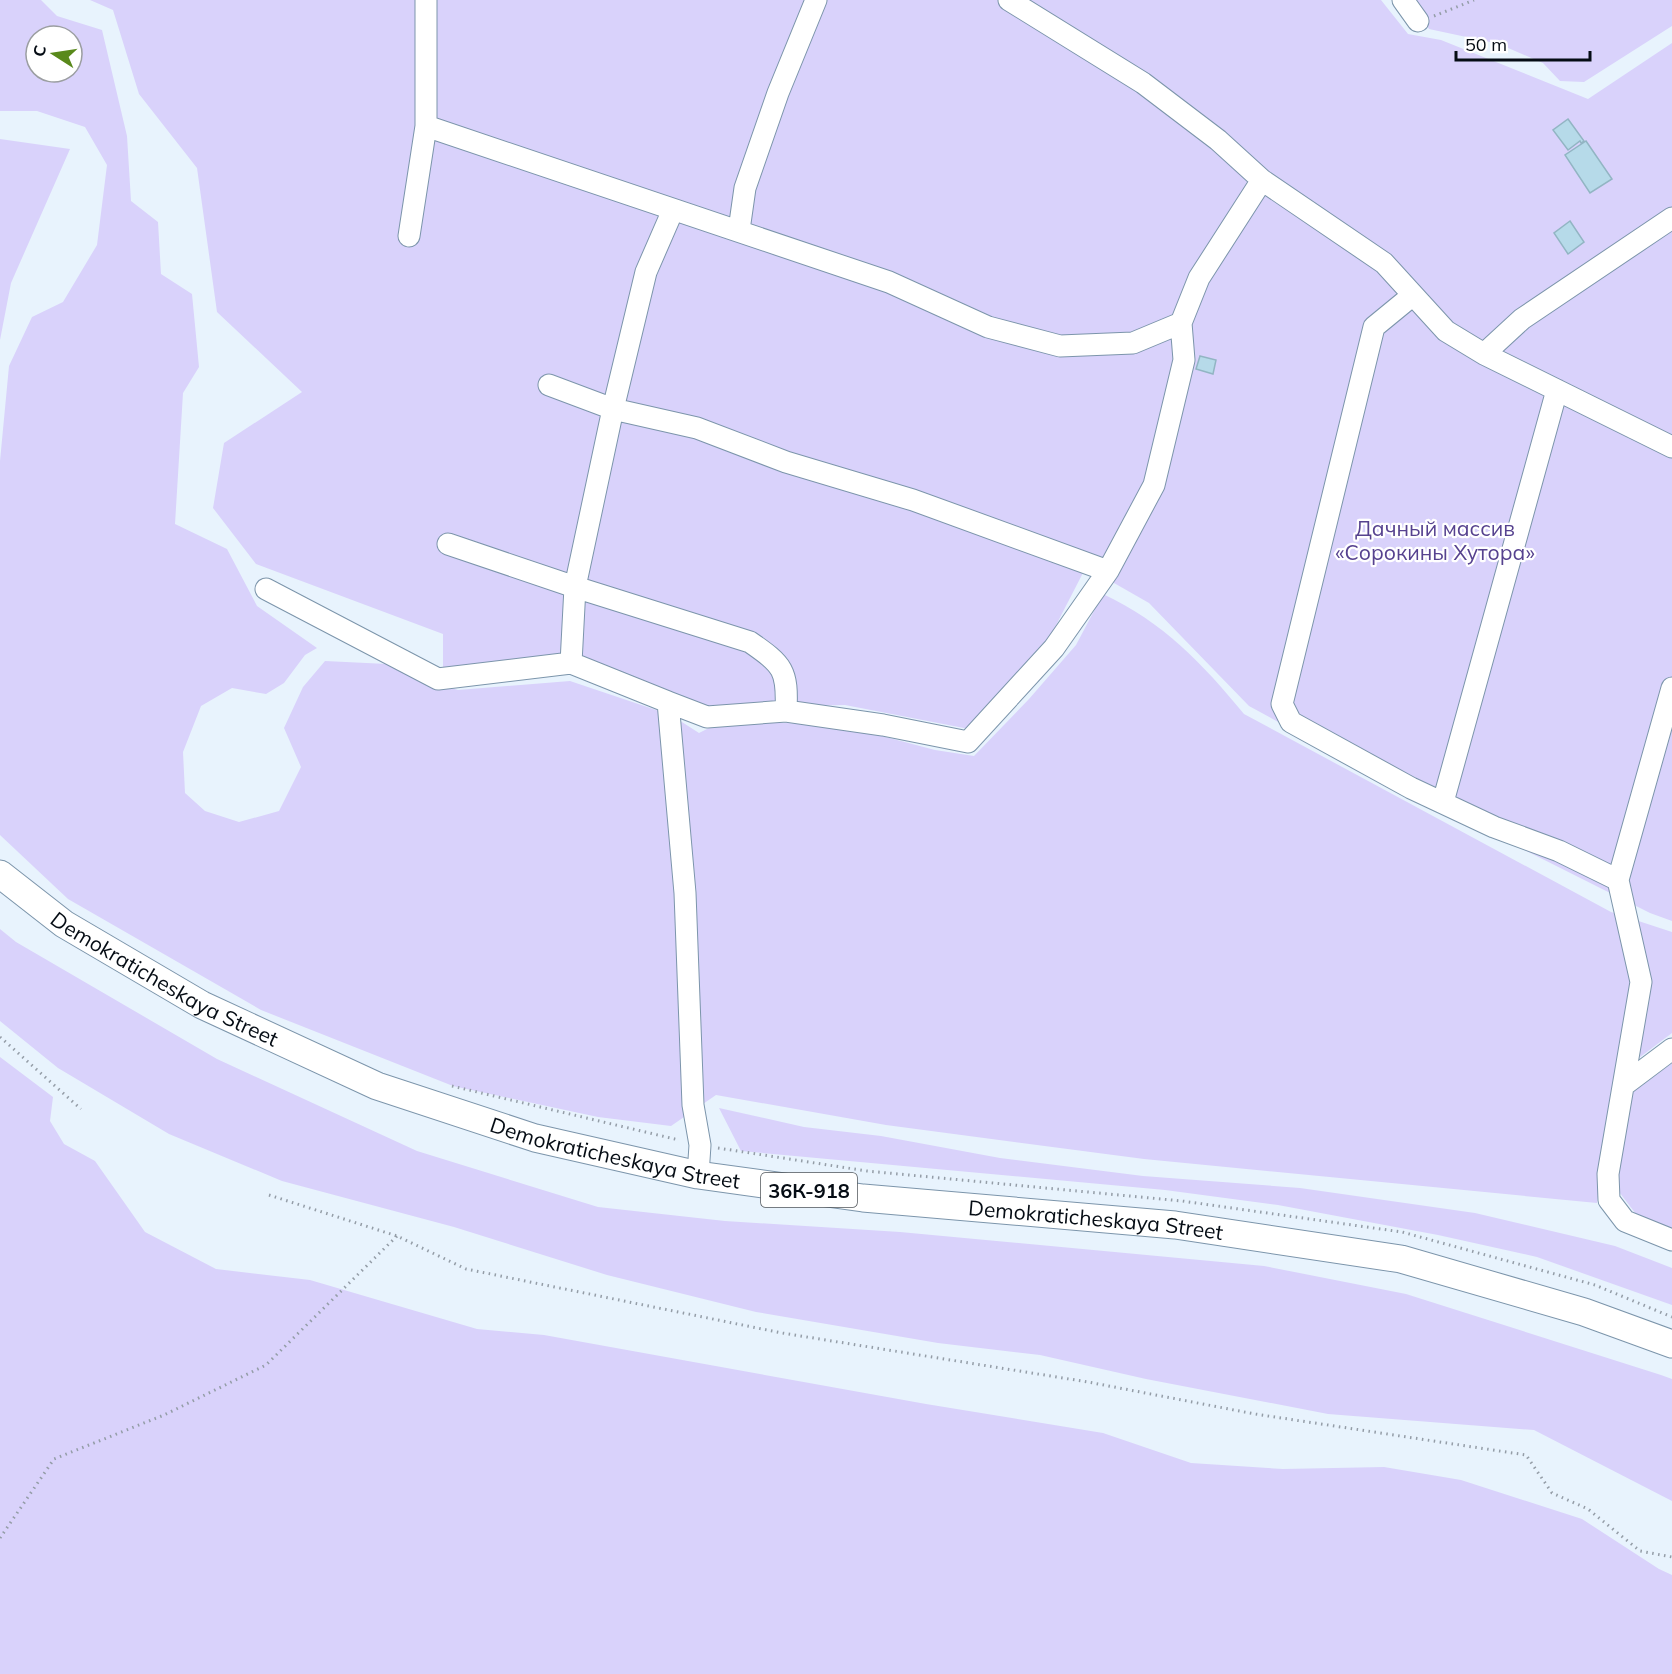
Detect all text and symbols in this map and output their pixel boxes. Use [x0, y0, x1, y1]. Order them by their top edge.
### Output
north arrow [24, 24, 84, 84]
scale bar [1456, 24, 1590, 62]
text: 50 m [1465, 33, 1507, 56]
text: С [28, 43, 50, 58]
park label: Дачный массив «Сорокины Хутора» [1335, 515, 1535, 565]
street label: Demokraticheskaya Street [46, 906, 283, 1052]
street label: Demokraticheskaya Street [487, 1111, 742, 1194]
road number: 36К-918 [761, 1173, 857, 1207]
street label: Demokraticheskaya Street [967, 1194, 1225, 1245]

